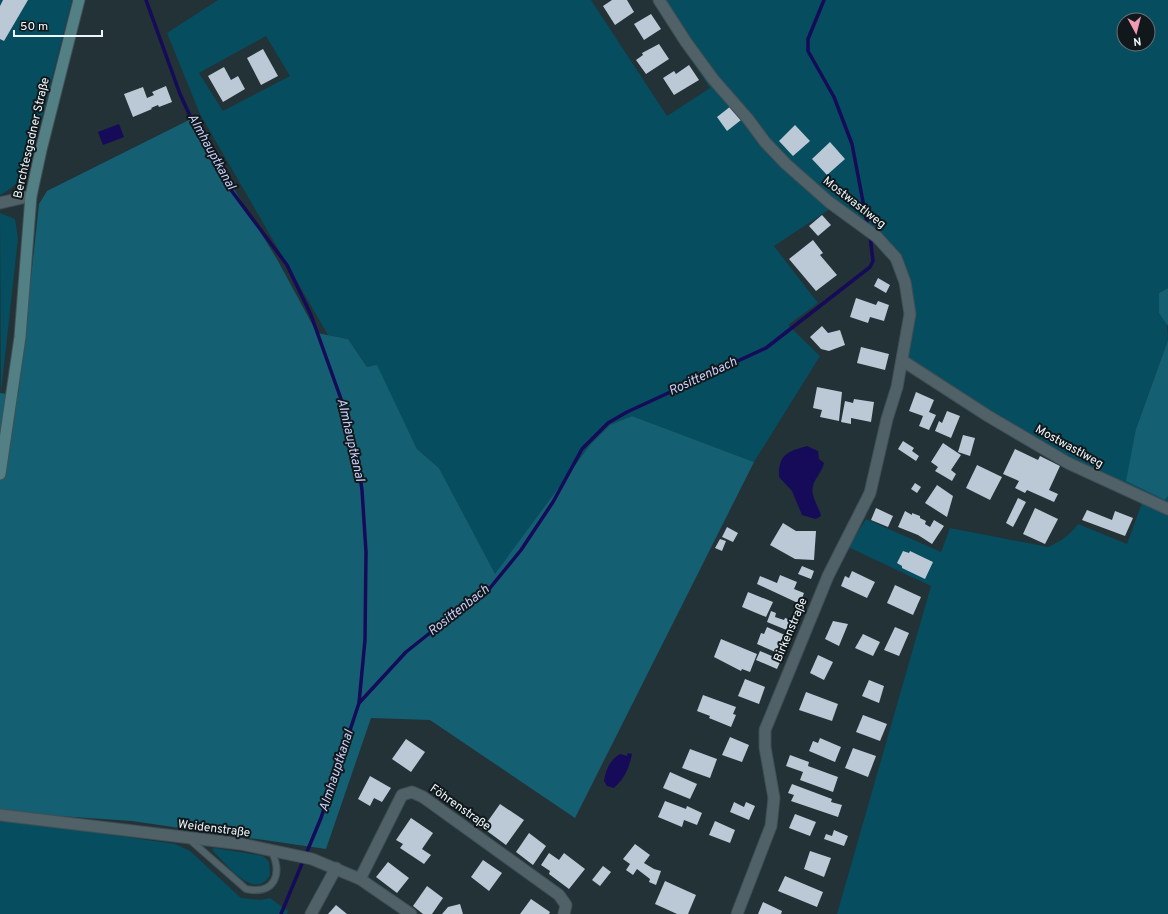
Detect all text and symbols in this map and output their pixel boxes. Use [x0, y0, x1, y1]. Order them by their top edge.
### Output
scale bar [14, 12, 102, 38]
north arrow [1116, 12, 1156, 52]
text: 50 m [20, 19, 48, 35]
text: N [1132, 34, 1142, 48]
street label: Berchtesgadner Straße [10, 76, 54, 200]
water label: Almhauptkanal [183, 111, 239, 193]
street label: Mostwastlweg [819, 173, 889, 233]
water label: Rosittenbach [666, 354, 740, 400]
water label: Almhauptkanal [333, 397, 367, 484]
street label: Mostwastlweg [1032, 422, 1106, 472]
water label: Rosittenbach [425, 582, 493, 640]
street label: Birkenstraße [770, 595, 812, 665]
water label: Almhauptkanal [316, 728, 358, 814]
street label: Föhrenstraße [426, 781, 494, 835]
street label: Weidenstraße [177, 817, 251, 841]

